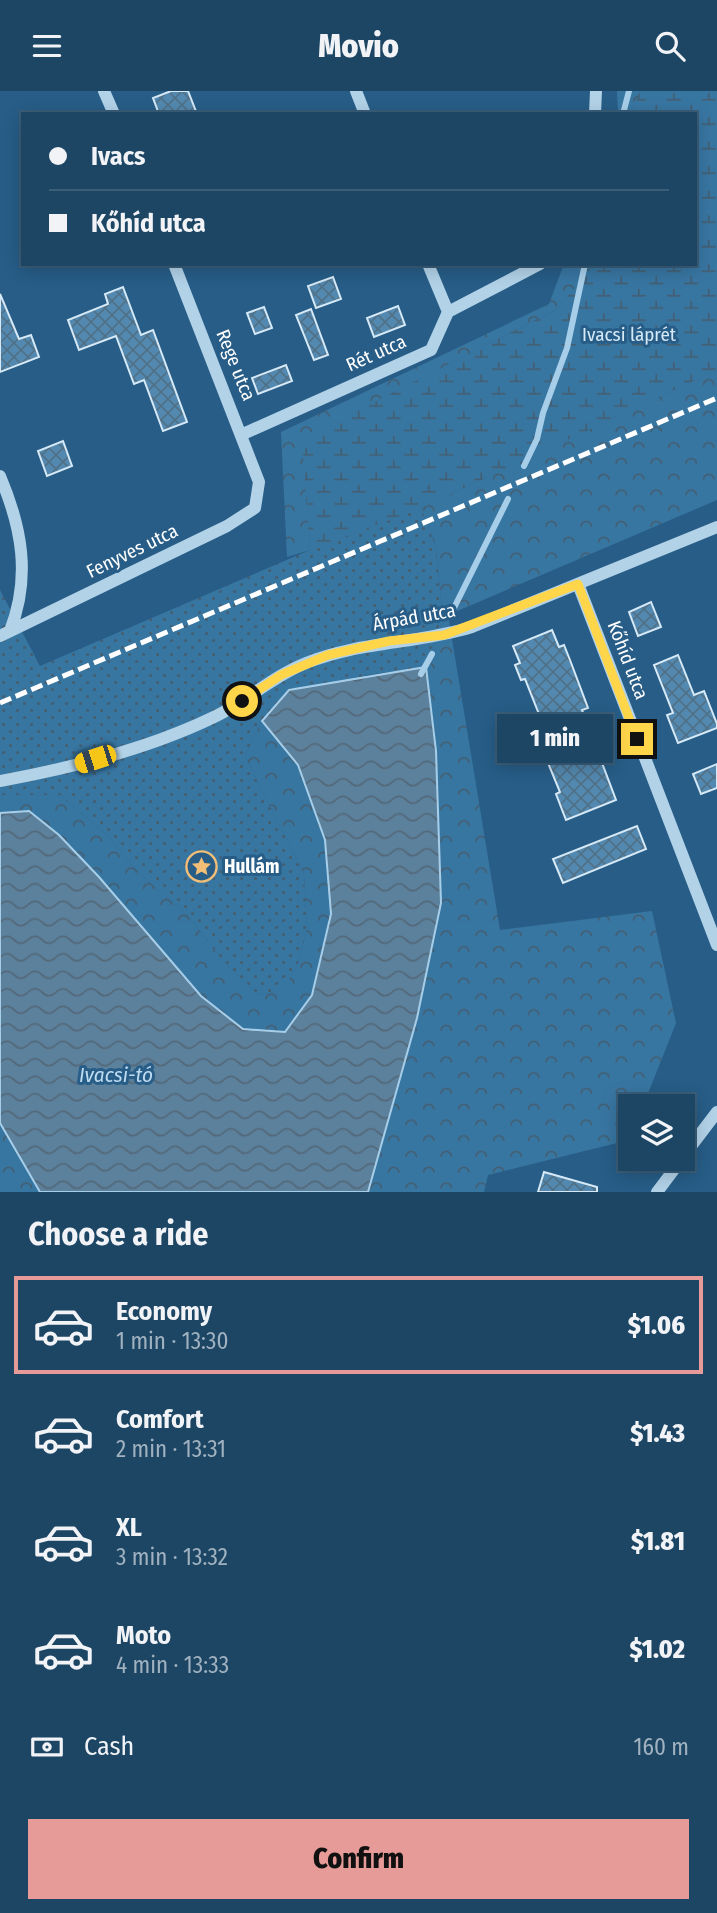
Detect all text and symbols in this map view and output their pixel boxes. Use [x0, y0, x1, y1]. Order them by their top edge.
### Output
icon: menu [28, 27, 66, 65]
text: Movio [318, 27, 399, 65]
icon: search [651, 27, 689, 65]
text: Ivacs [91, 141, 145, 172]
text: Kőhíd utca [91, 208, 206, 239]
park label: Ivacsi láprét [582, 323, 677, 346]
street label: Rege utca [211, 326, 261, 404]
street label: Rét utca [342, 330, 410, 376]
street label: Fenyves utca [83, 519, 181, 583]
street label: Árpád utca [371, 598, 457, 636]
street label: Kőhíd utca [603, 617, 653, 703]
route start [226, 685, 258, 717]
callout: 1 min [497, 715, 612, 763]
route end [621, 723, 653, 755]
text: 1 min [530, 724, 580, 752]
car [72, 743, 119, 775]
place icon: Hullám [184, 849, 218, 883]
place label: Hullám [224, 855, 280, 878]
water label: Ivacsi-tó [79, 1062, 153, 1088]
map controls [618, 1094, 695, 1171]
button: layers [618, 1094, 695, 1171]
text: Choose a ride [28, 1215, 209, 1253]
icon: car [32, 1294, 95, 1357]
text: Economy [116, 1296, 212, 1327]
text: $1.06 [628, 1310, 685, 1341]
text: 1 min · 13:30 [116, 1327, 228, 1355]
icon: car [32, 1402, 95, 1465]
text: Comfort [116, 1404, 204, 1435]
text: $1.43 [630, 1418, 685, 1449]
text: 2 min · 13:31 [116, 1435, 226, 1463]
icon: car [32, 1510, 95, 1573]
text: XL [116, 1512, 142, 1543]
text: $1.81 [631, 1526, 685, 1557]
text: 3 min · 13:32 [116, 1543, 228, 1571]
icon: car [32, 1618, 95, 1681]
text: Moto [116, 1620, 171, 1651]
text: $1.02 [630, 1634, 685, 1665]
text: 4 min · 13:33 [116, 1651, 229, 1679]
icon: cash [28, 1728, 66, 1766]
text: Cash [84, 1731, 134, 1762]
text: 160 m [634, 1733, 689, 1761]
button: Confirm [28, 1819, 689, 1899]

